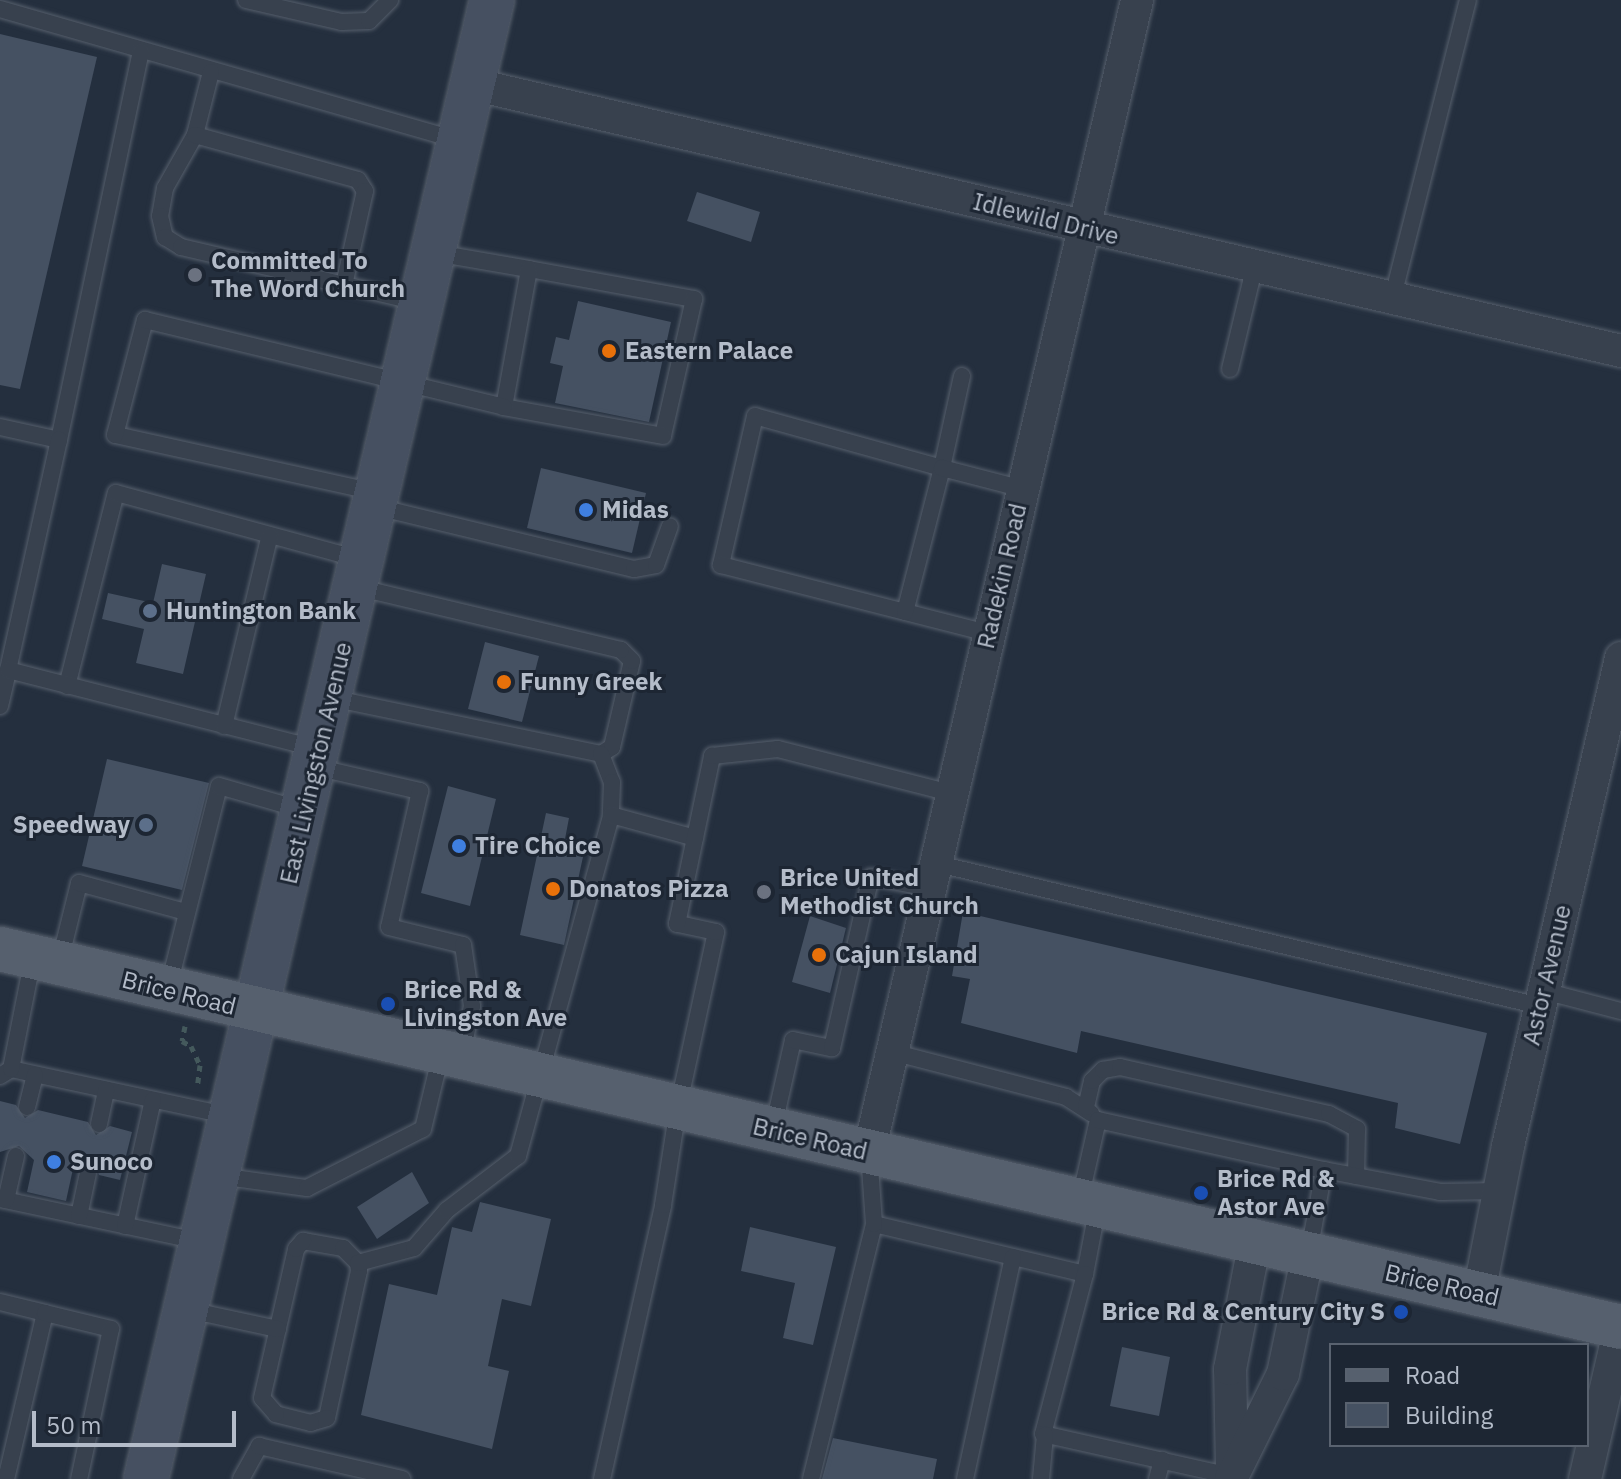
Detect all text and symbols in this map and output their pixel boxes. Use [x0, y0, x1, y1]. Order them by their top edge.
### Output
street label: Idlewild Drive [970, 187, 1122, 251]
place label: Committed To The Word Church [211, 247, 405, 303]
marker: Committed To The Word Church [186, 266, 204, 284]
place label: Eastern Palace [625, 337, 793, 365]
marker: Eastern Palace [600, 342, 618, 360]
place label: Midas [602, 496, 669, 524]
marker: Midas [577, 501, 595, 519]
street label: Radekin Road [971, 501, 1033, 651]
place label: Huntington Bank [166, 597, 356, 625]
marker: Huntington Bank [141, 602, 159, 620]
street label: East Livingston Avenue [274, 639, 358, 887]
place label: Funny Greek [520, 668, 662, 696]
marker: Funny Greek [495, 673, 513, 691]
place label: Speedway [13, 811, 130, 839]
marker: Speedway [137, 816, 155, 834]
place label: Tire Choice [475, 832, 601, 860]
marker: Tire Choice [450, 837, 468, 855]
place label: Brice United Methodist Church [780, 864, 979, 920]
place label: Donatos Pizza [569, 875, 729, 903]
marker: Donatos Pizza [544, 880, 562, 898]
marker: Brice United Methodist Church [755, 883, 773, 901]
street label: Astor Avenue [1517, 902, 1577, 1048]
place label: Cajun Island [835, 941, 978, 969]
marker: Cajun Island [810, 946, 828, 964]
street label: Brice Road [119, 965, 239, 1021]
place label: Brice Rd & Livingston Ave [404, 976, 567, 1032]
marker: Brice Rd & Livingston Ave [379, 995, 397, 1013]
street label: Brice Road [750, 1112, 870, 1166]
place label: Sunoco [70, 1148, 153, 1176]
marker: Sunoco [45, 1153, 63, 1171]
place label: Brice Rd & Astor Ave [1217, 1165, 1334, 1221]
marker: Brice Rd & Astor Ave [1192, 1184, 1210, 1202]
street label: Brice Road [1382, 1258, 1502, 1312]
place label: Brice Rd & Century City S [1102, 1298, 1385, 1326]
marker: Brice Rd & Century City S [1392, 1303, 1410, 1321]
legend [1329, 1343, 1589, 1447]
text: Road [1405, 1359, 1460, 1391]
scale bar [36, 1395, 240, 1445]
text: Building [1405, 1399, 1493, 1431]
text: 50 m [46, 1409, 101, 1441]

